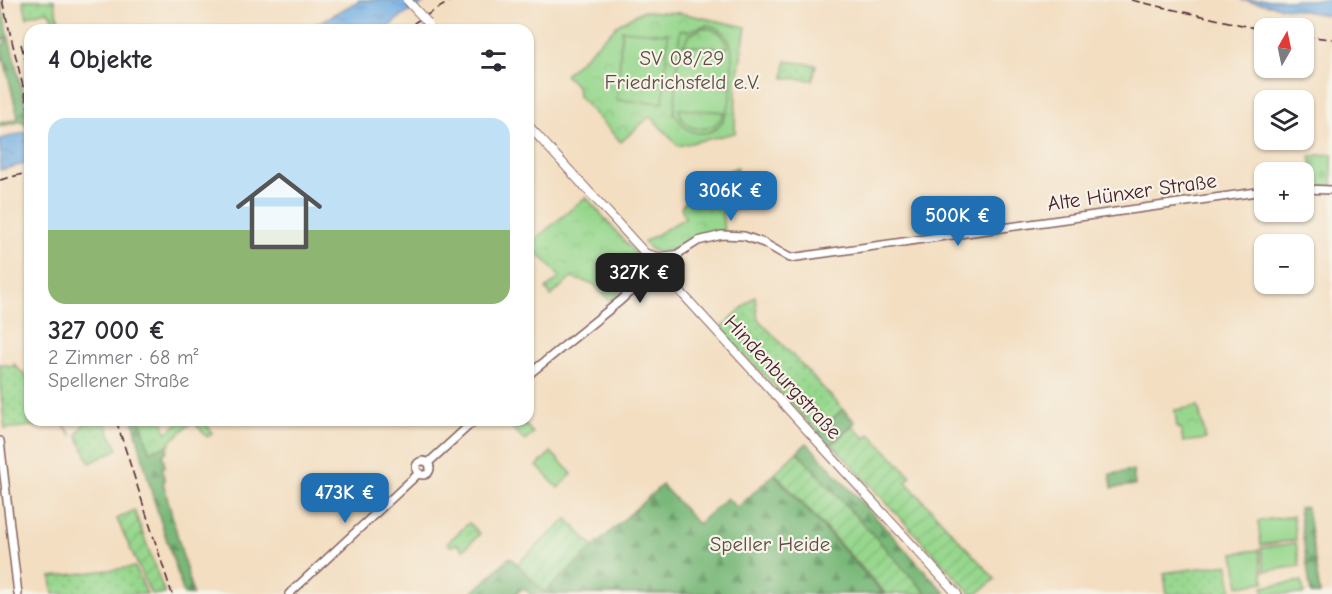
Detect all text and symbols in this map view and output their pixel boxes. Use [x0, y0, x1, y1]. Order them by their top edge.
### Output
north arrow [1254, 18, 1314, 78]
map controls [1254, 18, 1314, 294]
icon: filters [477, 44, 510, 77]
text: 4 Objekte [48, 45, 153, 75]
park label: SV 08/29 Friedrichsfeld e.V. [604, 46, 760, 94]
button: layers [1254, 90, 1314, 150]
icon: home [225, 157, 333, 265]
button: + [1254, 162, 1314, 222]
street label: Alte Hünxer Straße [1046, 168, 1218, 216]
pin: 306K € [682, 171, 780, 222]
text: 306K € [699, 179, 763, 202]
pin: 500K € [909, 196, 1007, 247]
text: 500K € [925, 204, 991, 227]
button: − [1254, 234, 1314, 294]
pin: 327K € [591, 253, 689, 304]
text: 327K € [610, 261, 670, 284]
street label: Hindenburgstraße [719, 310, 847, 444]
text: 327 000 € [48, 316, 166, 346]
text: 2 Zimmer · 68 m² [48, 346, 199, 369]
text: Spellener Straße [48, 369, 189, 392]
pin: 473K € [296, 473, 394, 524]
text: 473K € [315, 481, 375, 504]
park label: Speller Heide [710, 532, 830, 556]

